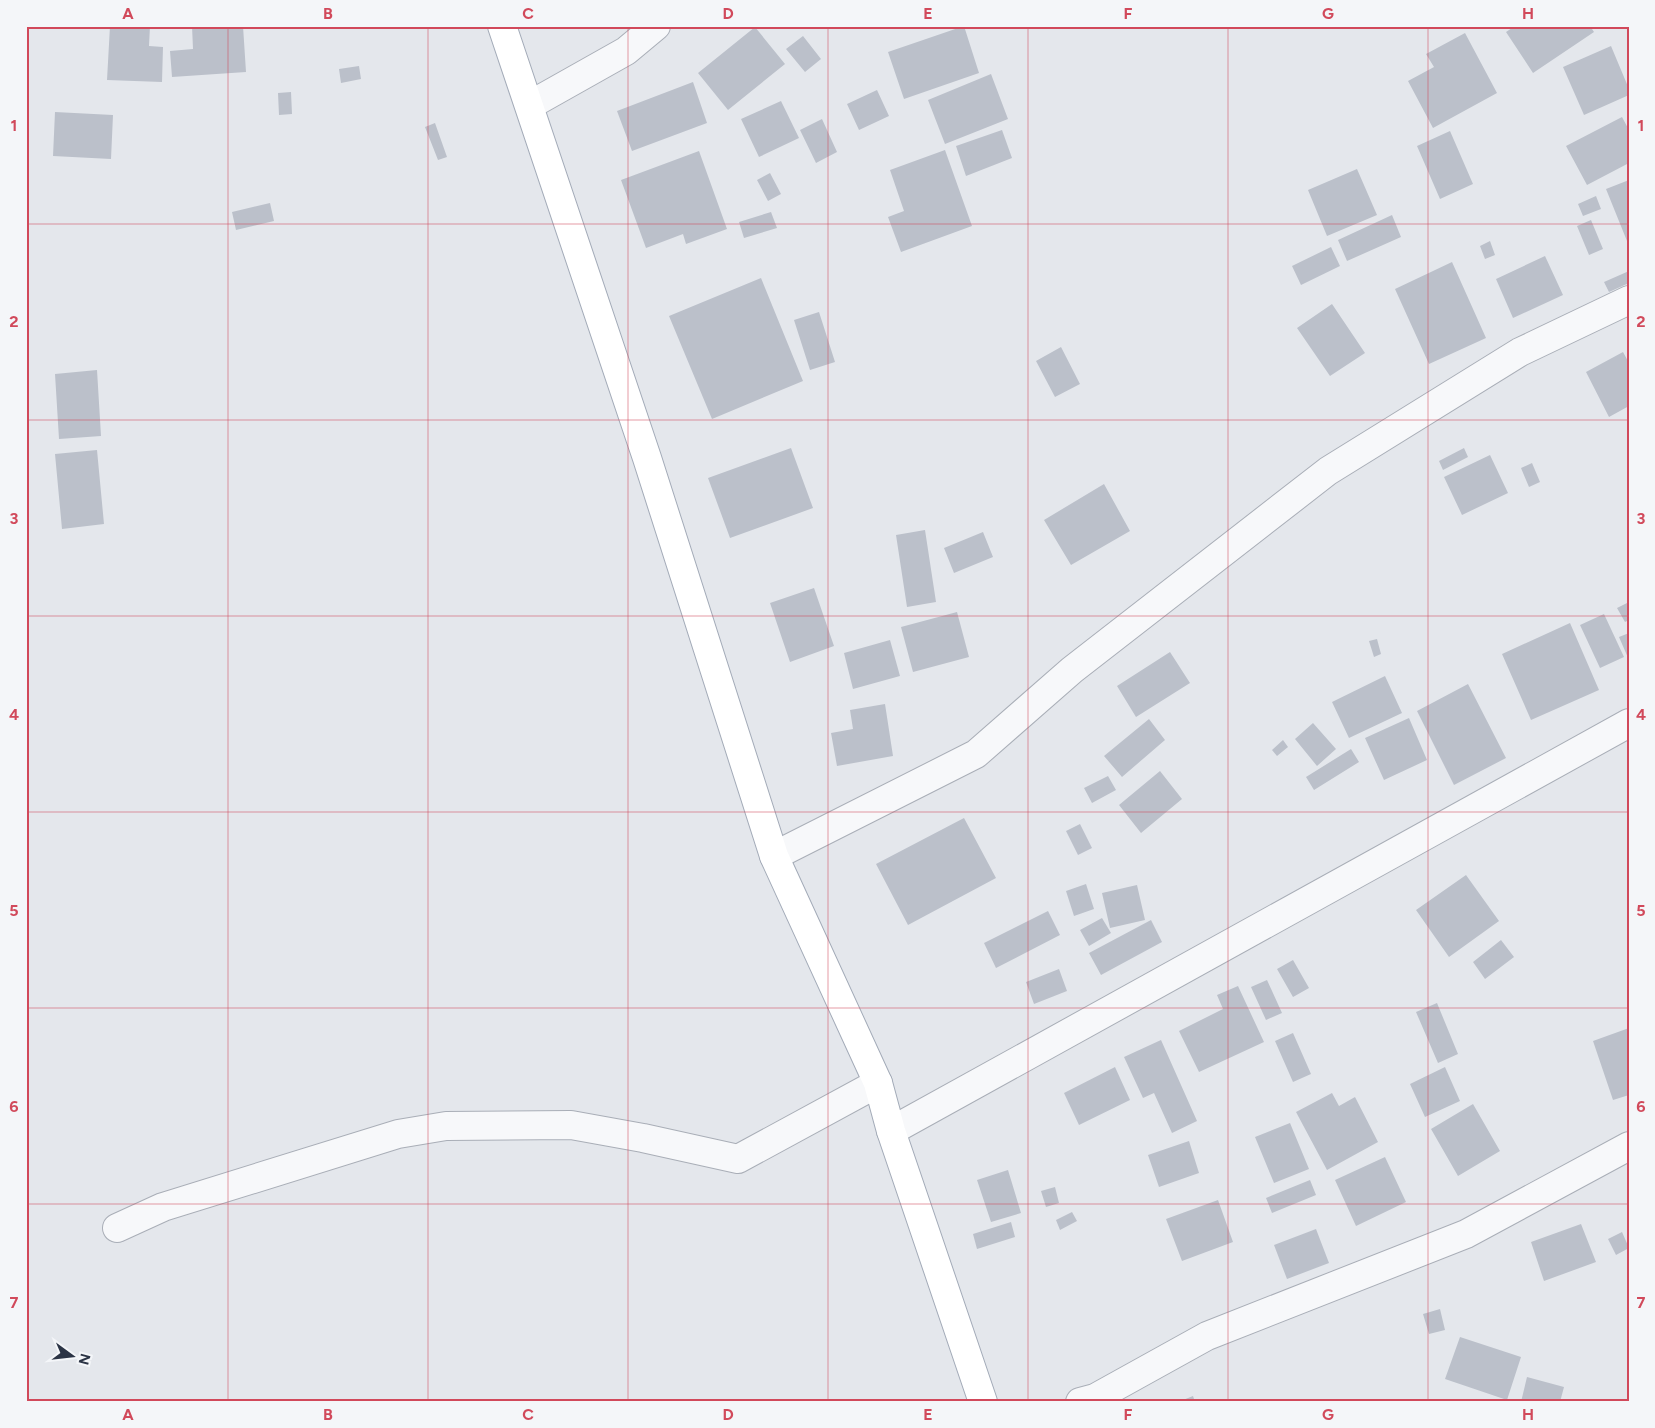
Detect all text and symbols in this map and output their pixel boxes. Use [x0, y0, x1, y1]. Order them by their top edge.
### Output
text: A [122, 4, 134, 23]
text: B [323, 4, 333, 23]
text: C [522, 4, 534, 23]
text: D [722, 4, 734, 23]
text: E [923, 4, 933, 23]
text: F [1124, 4, 1133, 23]
text: G [1322, 4, 1334, 23]
text: H [1522, 4, 1534, 23]
text: 1 [11, 116, 17, 135]
text: 1 [1638, 116, 1644, 135]
text: 2 [9, 312, 19, 331]
text: 2 [1636, 312, 1646, 331]
text: 3 [10, 509, 19, 528]
text: 3 [1637, 509, 1646, 528]
text: 4 [9, 705, 19, 724]
text: 4 [1636, 705, 1646, 724]
text: 5 [9, 901, 19, 920]
text: 5 [1636, 901, 1646, 920]
text: 6 [9, 1097, 19, 1116]
text: 6 [1636, 1097, 1646, 1116]
text: 7 [10, 1293, 19, 1312]
text: 7 [1637, 1293, 1646, 1312]
north arrow [48, 1330, 98, 1380]
text: N [74, 1352, 94, 1367]
text: A [122, 1405, 134, 1424]
text: B [323, 1405, 333, 1424]
text: C [522, 1405, 534, 1424]
text: D [722, 1405, 734, 1424]
text: E [923, 1405, 933, 1424]
text: F [1124, 1405, 1133, 1424]
text: G [1322, 1405, 1334, 1424]
text: H [1522, 1405, 1534, 1424]

